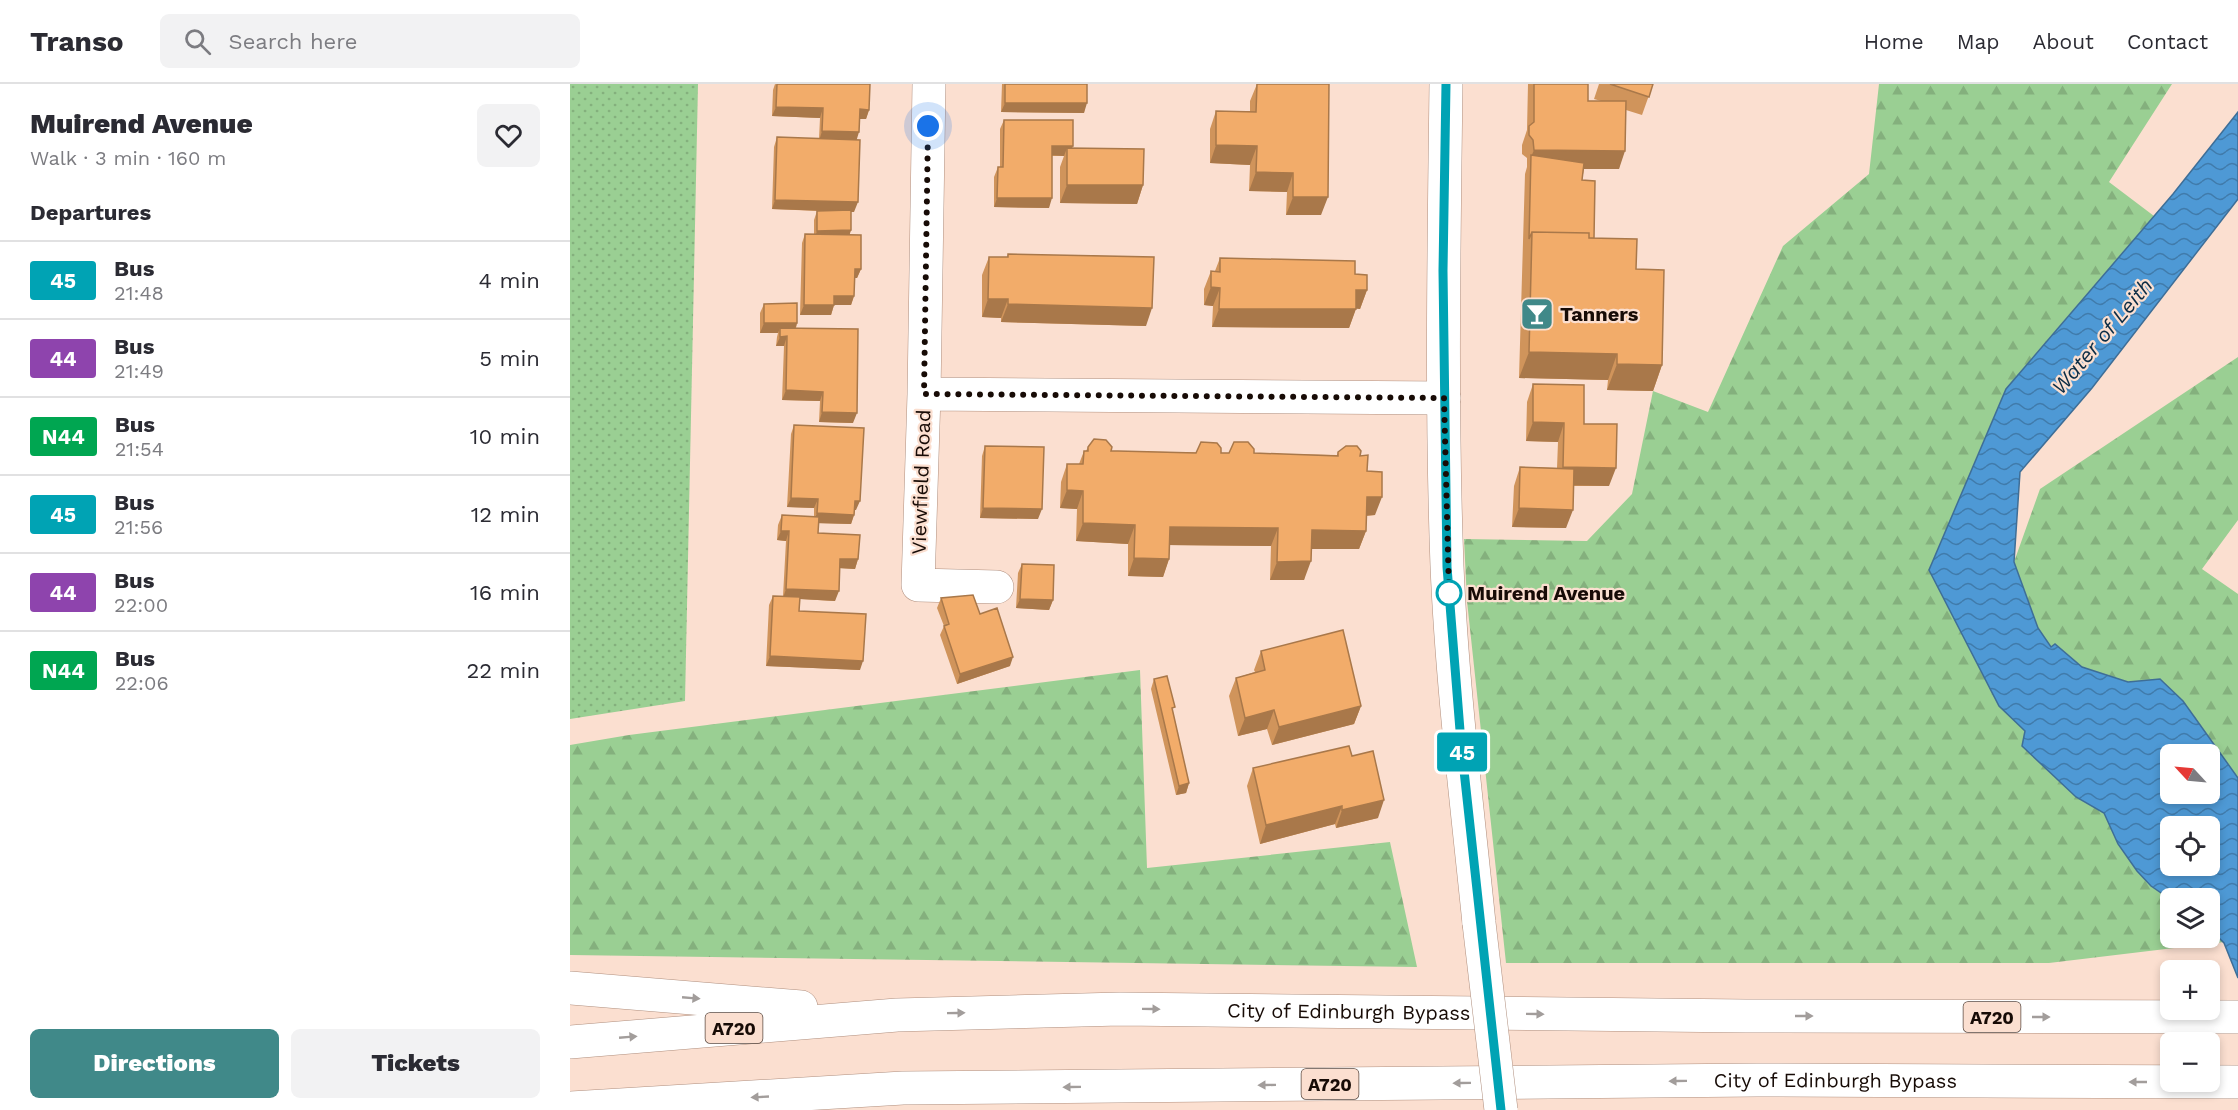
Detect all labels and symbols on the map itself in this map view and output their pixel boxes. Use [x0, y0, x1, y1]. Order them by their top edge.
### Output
your location [913, 111, 943, 141]
water label: Water of Leith [2046, 273, 2158, 399]
bar icon: Tanners [1519, 296, 1555, 332]
place label: Tanners [1560, 302, 1639, 326]
street label: Viewfield Road [906, 409, 936, 555]
marker: Muirend Avenue [1436, 580, 1462, 606]
place label: Muirend Avenue [1467, 581, 1625, 605]
line badge: 45 [1435, 732, 1489, 772]
north arrow [2160, 744, 2220, 804]
one-way arrow [682, 993, 701, 1003]
street label: City of Edinburgh Bypass [1227, 998, 1471, 1025]
road number: A720 [1964, 1002, 2020, 1032]
one-way arrow [1141, 1004, 1160, 1014]
one-way arrow [946, 1008, 965, 1018]
one-way arrow [1525, 1009, 1544, 1019]
one-way arrow [1795, 1011, 1814, 1021]
one-way arrow [2032, 1012, 2051, 1022]
road number: A720 [706, 1013, 762, 1043]
one-way arrow [619, 1032, 638, 1042]
street label: City of Edinburgh Bypass [1714, 1068, 1957, 1093]
road number: A720 [1302, 1069, 1359, 1099]
one-way arrow [1668, 1076, 1687, 1086]
one-way arrow [2128, 1077, 2147, 1087]
one-way arrow [1452, 1078, 1471, 1088]
one-way arrow [1257, 1080, 1276, 1090]
one-way arrow [1062, 1082, 1081, 1092]
one-way arrow [751, 1092, 770, 1102]

